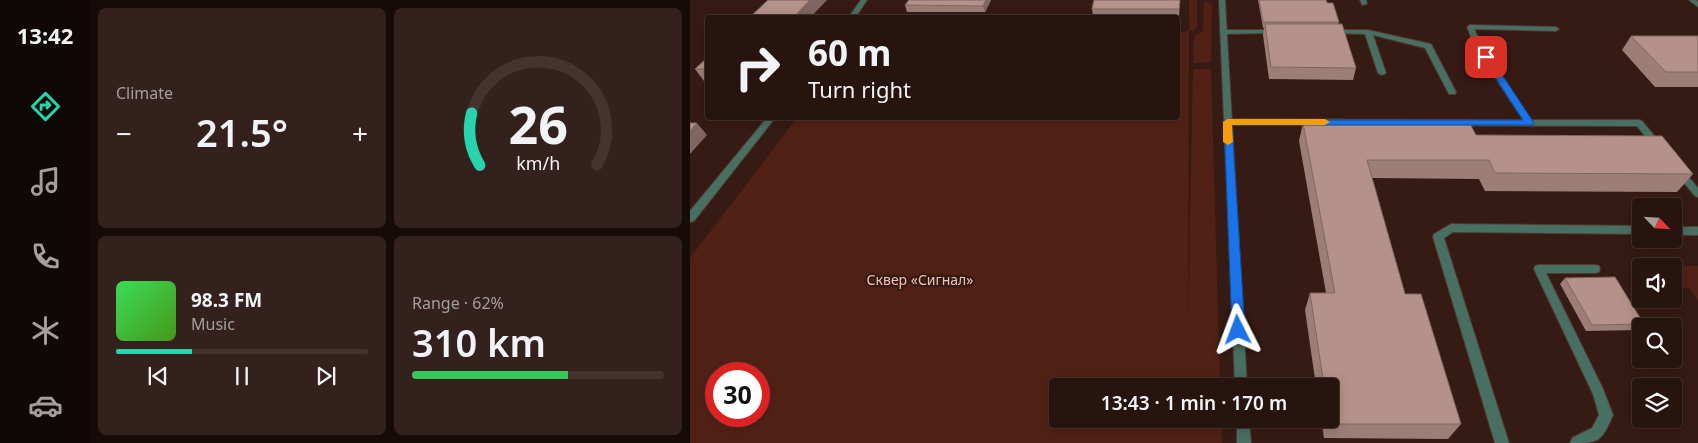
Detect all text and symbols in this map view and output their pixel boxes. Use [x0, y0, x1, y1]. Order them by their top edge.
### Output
text: 13:42 [17, 20, 73, 50]
text: 60 m [808, 29, 891, 76]
icon: right [725, 35, 790, 100]
pin [1465, 36, 1507, 78]
icon: arrive [1472, 43, 1500, 71]
text: Turn right [808, 74, 911, 104]
text: Climate [116, 82, 173, 104]
text: 26 [508, 88, 568, 159]
icon: directions [28, 89, 63, 124]
text: 21.5° [196, 106, 288, 158]
text: − [116, 114, 132, 152]
text: + [352, 114, 368, 152]
text: km/h [516, 151, 560, 175]
icon: music [28, 164, 63, 199]
north arrow [1632, 198, 1682, 248]
map controls [1632, 198, 1682, 428]
icon: phone [28, 239, 63, 274]
button: sound [1632, 258, 1682, 308]
park label: Сквер «Сигнал» [867, 270, 973, 289]
text: 98.3 FM [191, 287, 262, 313]
text: Range · 62% [412, 292, 504, 314]
position arrow [1211, 303, 1263, 355]
icon: climate [28, 313, 63, 348]
text: Music [191, 313, 235, 335]
text: 310 km [412, 316, 546, 368]
button: search [1632, 318, 1682, 368]
icon: previous [144, 362, 172, 390]
icon: pause [228, 362, 256, 390]
icon: next [312, 362, 340, 390]
speed limit sign: 30 [705, 362, 770, 427]
button: layers [1632, 378, 1682, 428]
icon: car [28, 388, 63, 423]
text: 13:43 · 1 min · 170 m [1101, 390, 1287, 416]

